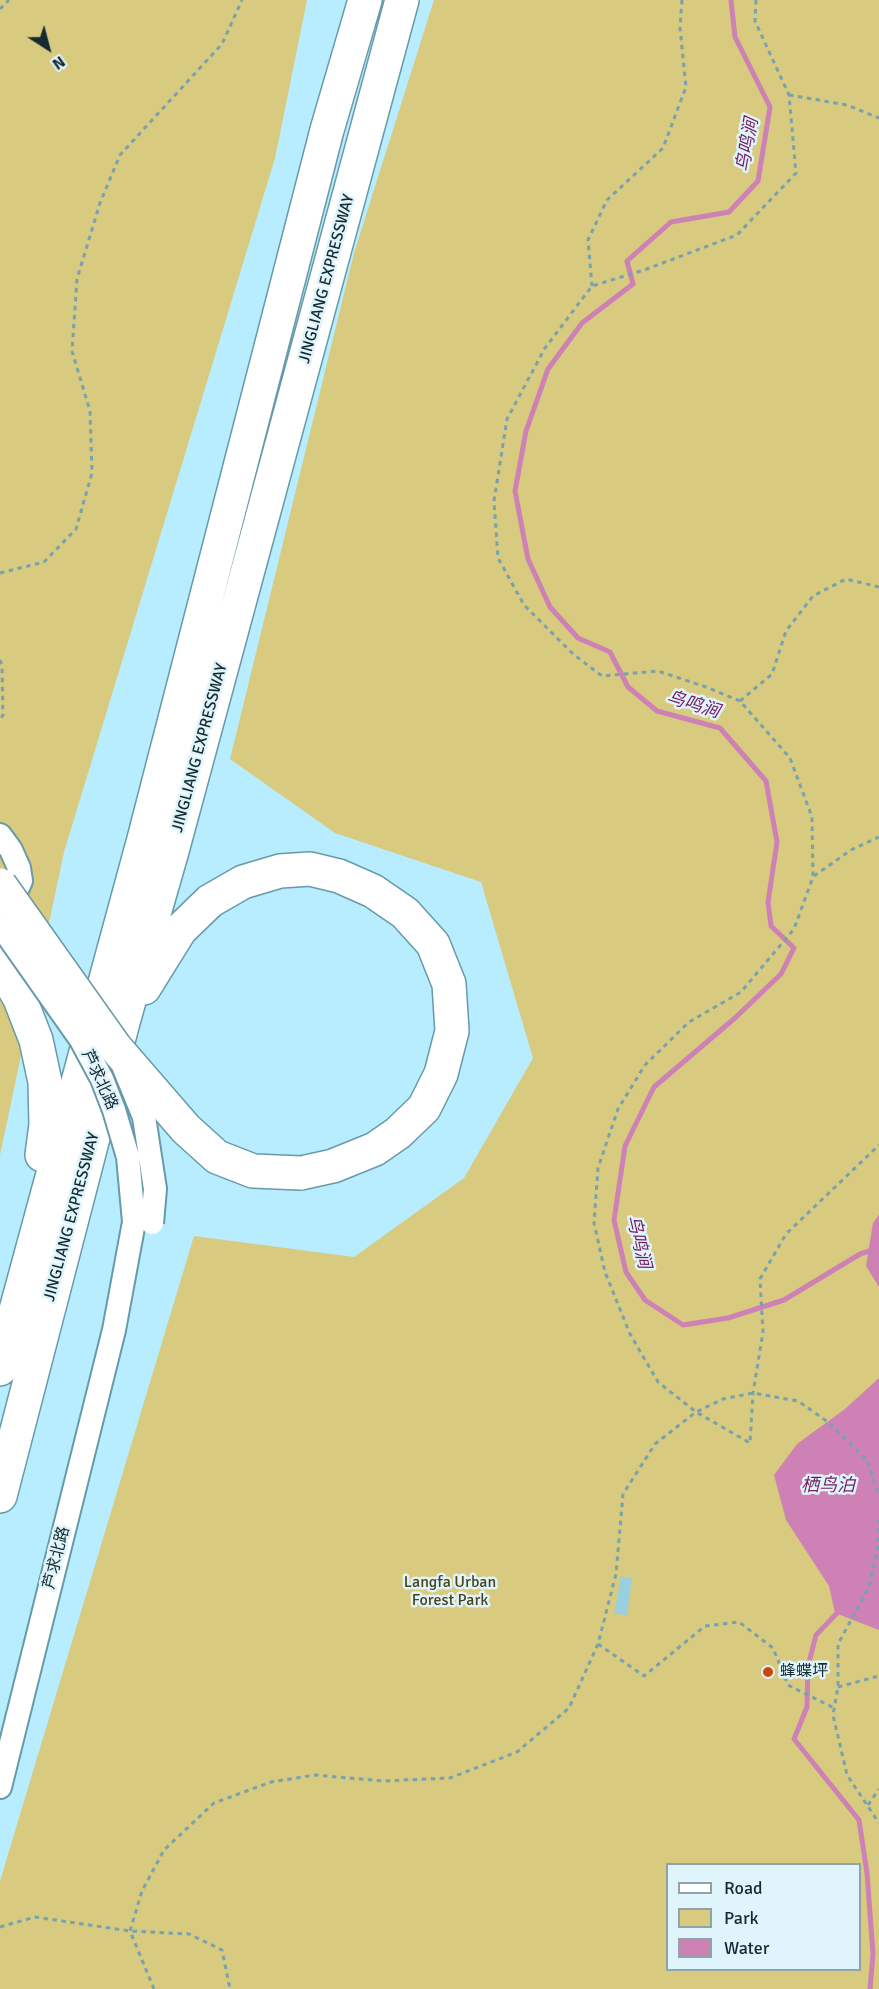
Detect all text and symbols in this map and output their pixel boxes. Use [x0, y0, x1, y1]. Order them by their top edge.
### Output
north arrow [18, 18, 78, 78]
text: N [48, 51, 69, 74]
water label: 鸟鸣涧 [733, 117, 763, 173]
street label: JINGLIANG EXPRESSWAY [295, 192, 359, 366]
street label: JINGLIANG EXPRESSWAY [168, 661, 232, 835]
water label: 鸟鸣涧 [664, 687, 722, 723]
street label: 芦求北路 [77, 1047, 121, 1113]
street label: JINGLIANG EXPRESSWAY [40, 1130, 104, 1304]
water label: 鸟鸣涧 [621, 1213, 655, 1271]
water label: 栖鸟泊 [801, 1475, 855, 1497]
street label: 芦求北路 [40, 1525, 74, 1591]
park label: Langfa Urban Forest Park [404, 1573, 496, 1611]
place label: 蜂蝶坪 [780, 1662, 828, 1682]
marker: 蜂蝶坪 [761, 1665, 775, 1679]
legend [666, 1863, 861, 1971]
text: Road [724, 1877, 763, 1899]
text: Park [724, 1907, 759, 1929]
text: Water [724, 1937, 769, 1959]

